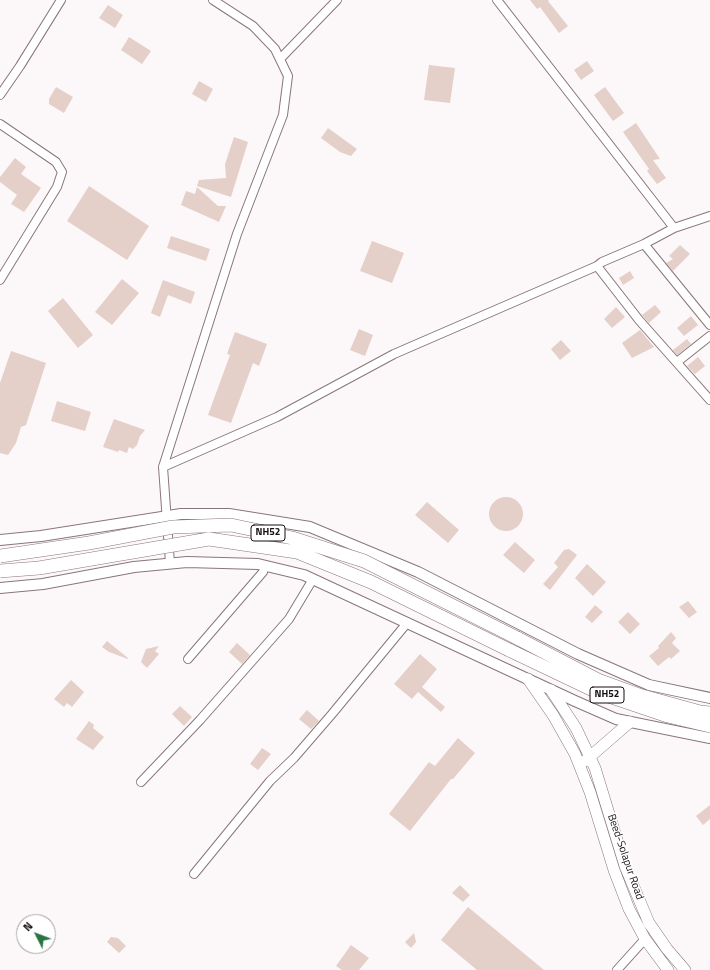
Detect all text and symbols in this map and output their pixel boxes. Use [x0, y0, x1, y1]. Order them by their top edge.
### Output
road number: NH52 [251, 525, 285, 541]
road number: NH52 [590, 687, 624, 703]
street label: Beed-Solapur Road [604, 812, 646, 902]
north arrow [16, 914, 56, 954]
text: N [19, 918, 36, 935]

